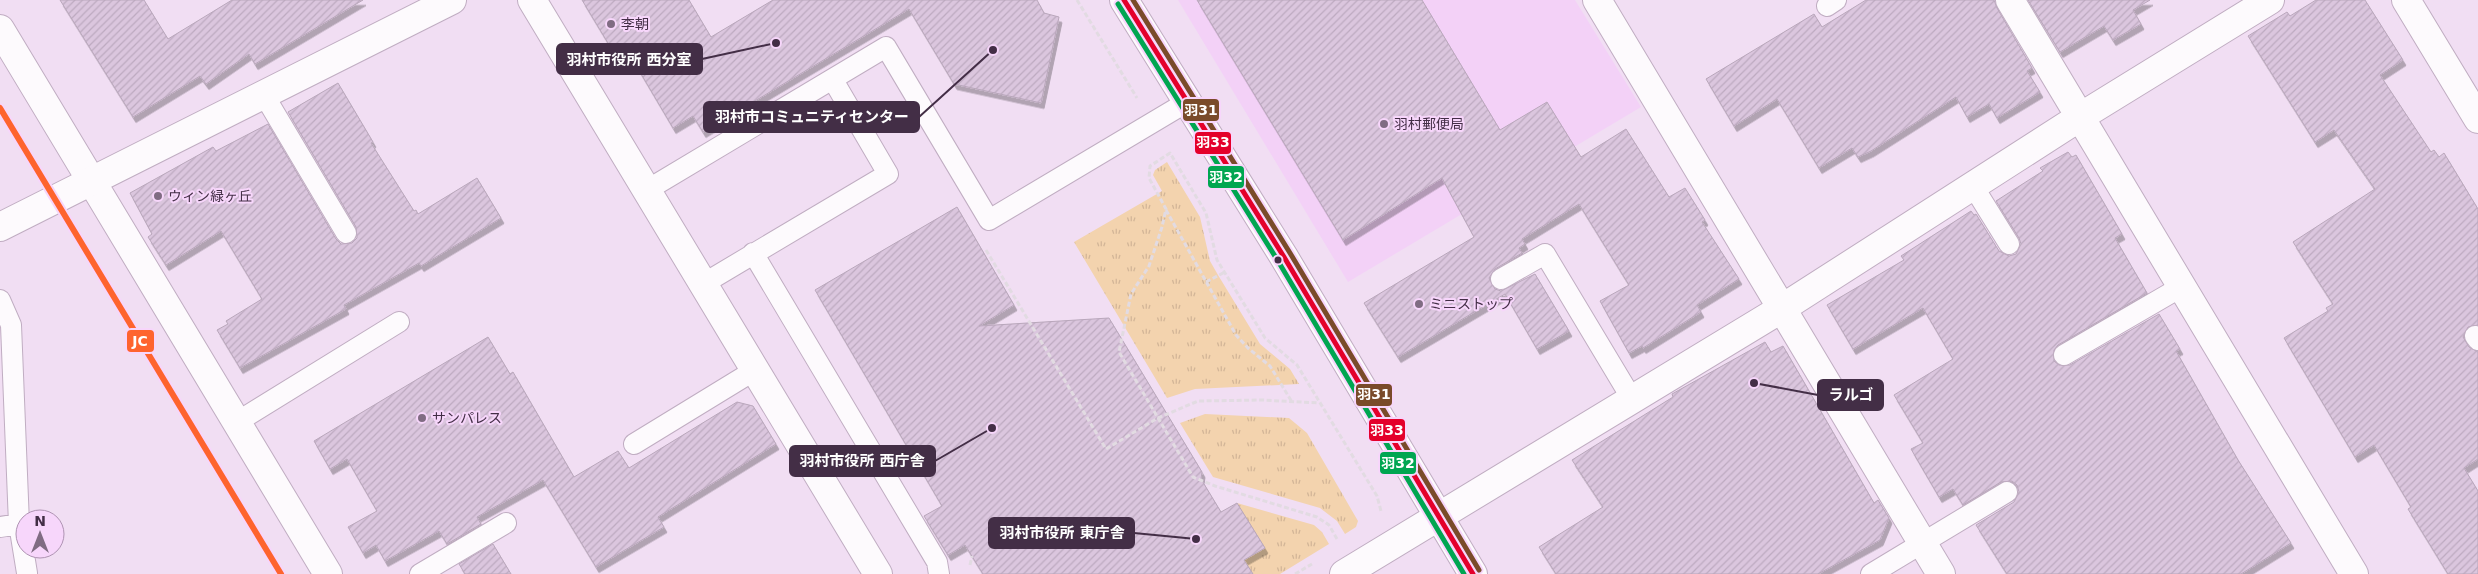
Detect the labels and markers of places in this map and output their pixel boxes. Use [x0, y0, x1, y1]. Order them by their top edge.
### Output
place label: 李朝 [621, 16, 649, 32]
marker: 李朝 [605, 18, 617, 30]
callout: 羽村市役所 西分室 [557, 44, 702, 74]
callout: 羽村市コミュニティセンター [704, 102, 919, 132]
place label: 羽村郵便局 [1394, 116, 1464, 132]
marker: 羽村郵便局 [1378, 118, 1390, 130]
place label: ウィン緑ヶ丘 [168, 188, 252, 204]
marker: ウィン緑ヶ丘 [152, 190, 164, 202]
unlabelled marker [1273, 255, 1283, 265]
place label: ミニストップ [1429, 296, 1513, 312]
marker: ミニストップ [1413, 298, 1425, 310]
callout: ラルゴ [1818, 380, 1883, 410]
place label: サンパレス [432, 410, 502, 426]
marker: サンパレス [416, 412, 428, 424]
callout: 羽村市役所 西庁舎 [790, 446, 935, 476]
callout: 羽村市役所 東庁舎 [989, 518, 1134, 548]

